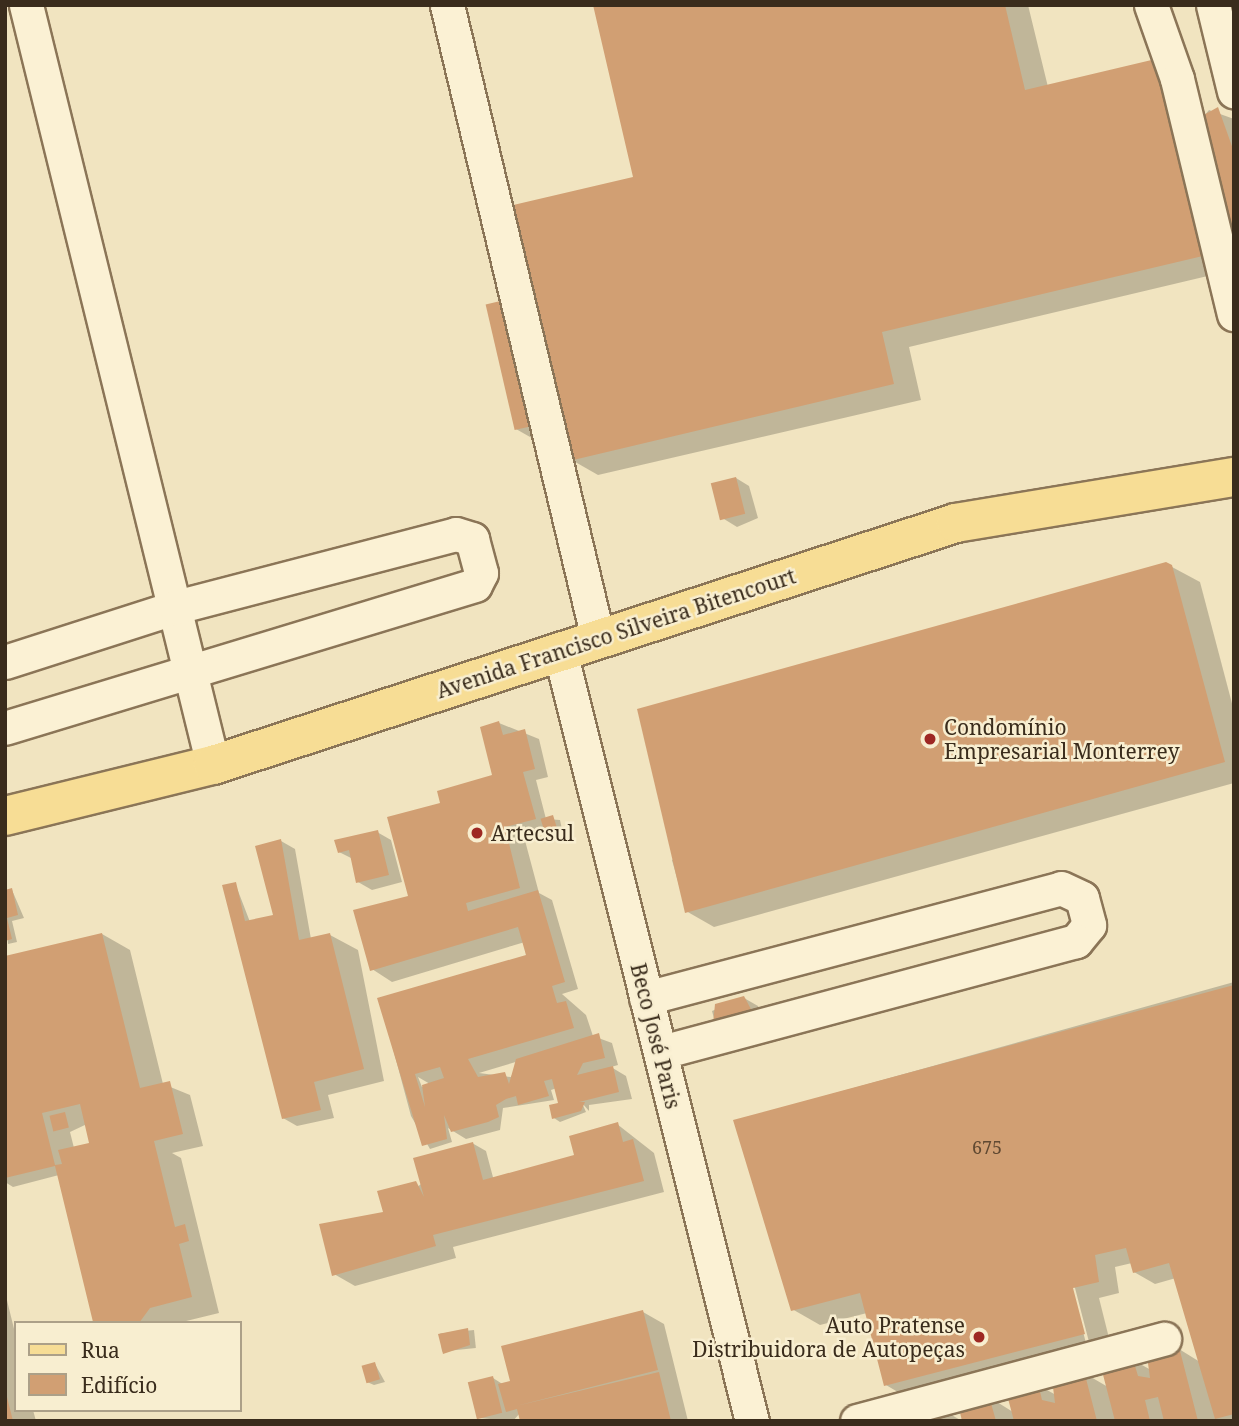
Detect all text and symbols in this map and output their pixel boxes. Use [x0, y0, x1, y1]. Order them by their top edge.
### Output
street label: Avenida Francisco Silveira Bitencourt [433, 563, 799, 703]
place label: Condomínio Empresarial Monterrey [944, 714, 1180, 764]
marker: Condomínio Empresarial Monterrey [922, 731, 938, 747]
place label: Artecsul [491, 820, 574, 846]
marker: Artecsul [469, 825, 485, 841]
street label: Beco José Paris [626, 961, 686, 1111]
house number: 675 [972, 1136, 1002, 1158]
place label: Auto Pratense Distribuidora de Autopeças [692, 1312, 965, 1362]
legend [14, 1321, 242, 1412]
marker: Auto Pratense Distribuidora de Autopeças [971, 1329, 987, 1345]
text: Rua [81, 1336, 120, 1364]
text: Edifício [81, 1371, 157, 1399]

